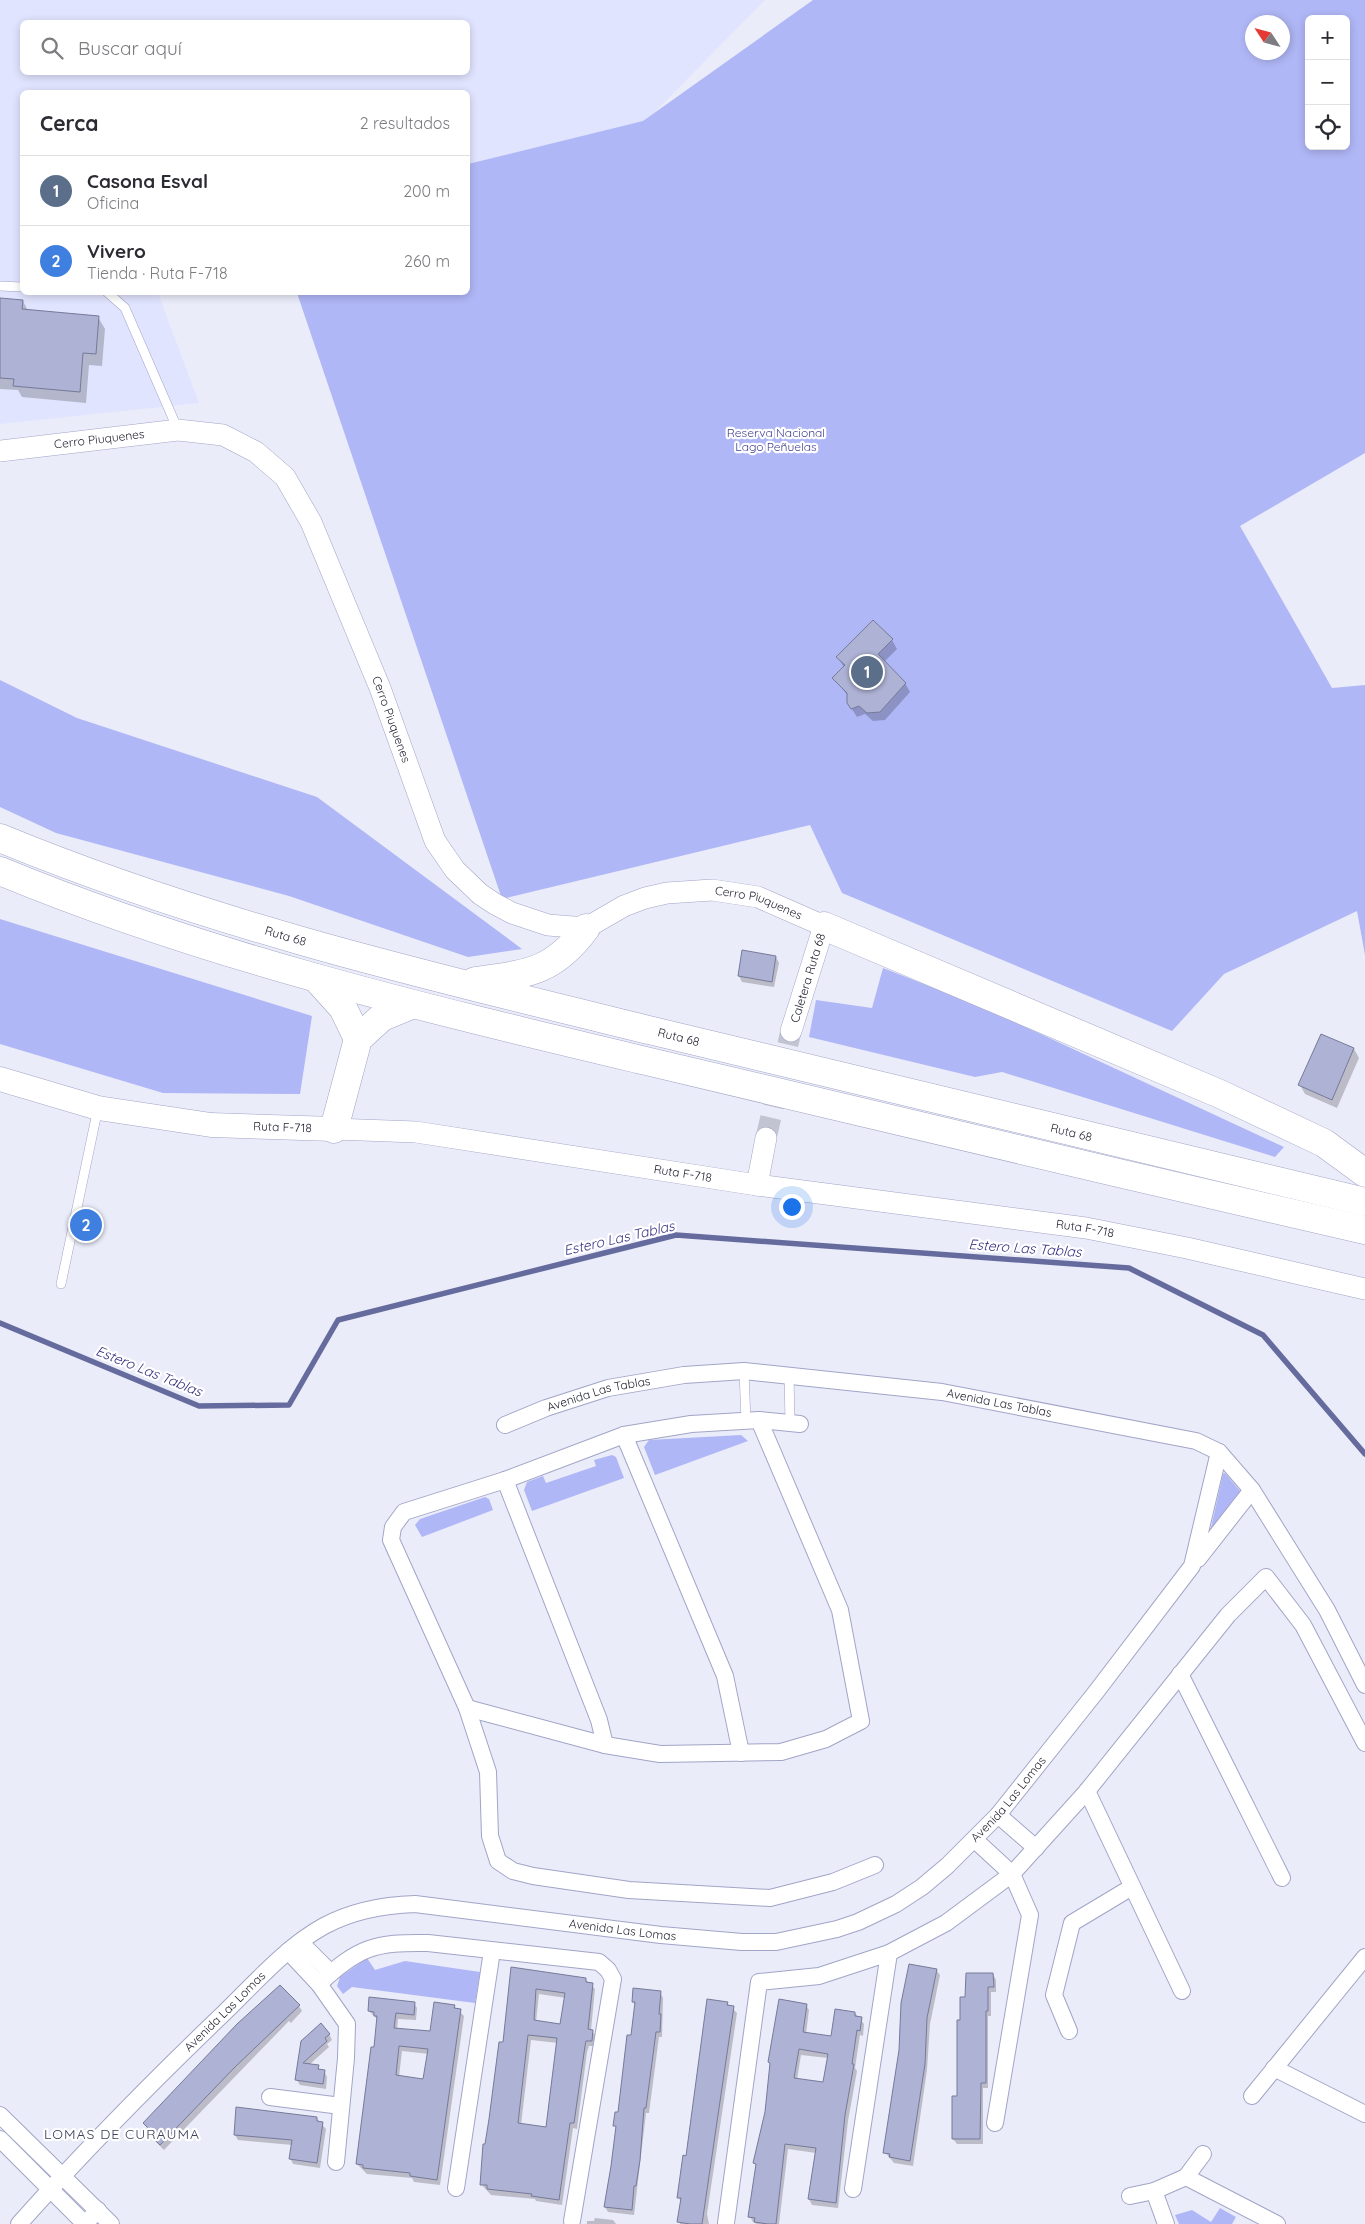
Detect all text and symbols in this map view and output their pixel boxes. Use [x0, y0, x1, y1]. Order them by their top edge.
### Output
north arrow [1245, 15, 1290, 60]
map controls [1305, 15, 1350, 150]
button: + [1305, 15, 1350, 60]
search box [20, 20, 470, 75]
icon: search [38, 34, 66, 62]
text: Buscar aquí [78, 36, 182, 60]
button: − [1305, 60, 1350, 105]
button: locate [1305, 105, 1350, 150]
text: Cerca [40, 110, 98, 136]
text: 2 resultados [360, 113, 450, 133]
text: Casona Esval [87, 169, 208, 193]
text: 1 [53, 181, 59, 201]
text: 200 m [403, 181, 450, 201]
text: Oficina [87, 193, 139, 213]
text: Vivero [87, 239, 146, 263]
text: 2 [51, 251, 61, 271]
text: 260 m [404, 251, 450, 271]
text: Tienda · Ruta F-718 [87, 263, 228, 283]
park label: Reserva Nacional Lago Peñuelas [727, 425, 825, 454]
street label: Cerro Piuquenes [53, 426, 146, 452]
pin: 1 [851, 653, 883, 691]
street label: Cerro Piuquenes [369, 674, 414, 765]
street label: Cerro Piuquenes [714, 883, 805, 923]
street label: Ruta 68 [263, 923, 308, 949]
street label: Caletera Ruta 68 [787, 931, 828, 1024]
street label: Ruta 68 [656, 1024, 701, 1049]
street label: Ruta F-718 [253, 1118, 312, 1135]
street label: Ruta 68 [1049, 1120, 1094, 1144]
street label: Ruta F-718 [653, 1161, 713, 1185]
your location [779, 1194, 805, 1220]
pin: 2 [70, 1206, 102, 1244]
water label: Estero Las Tablas [562, 1216, 678, 1259]
street label: Ruta F-718 [1055, 1216, 1115, 1240]
water label: Estero Las Tablas [968, 1235, 1083, 1261]
water label: Estero Las Tablas [93, 1341, 206, 1401]
street label: Avenida Las Tablas [545, 1373, 652, 1414]
street label: Avenida Las Tablas [945, 1385, 1053, 1420]
street label: Avenida Las Lomas [967, 1753, 1049, 1845]
street label: Avenida Las Lomas [568, 1915, 677, 1943]
street label: Avenida Las Lomas [181, 1968, 269, 2054]
district label: LOMAS DE CURAUMA [44, 2125, 200, 2143]

